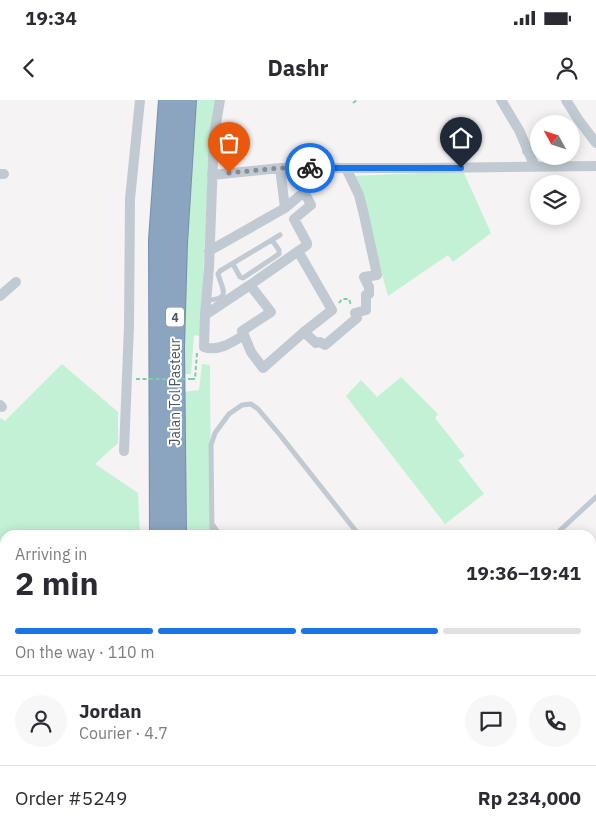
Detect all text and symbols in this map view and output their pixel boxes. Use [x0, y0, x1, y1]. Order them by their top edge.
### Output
text: 19:34 [25, 6, 77, 30]
text: Dashr [268, 53, 328, 82]
icon: back [15, 54, 43, 82]
icon: person [553, 54, 581, 82]
north arrow [530, 115, 580, 165]
map controls [530, 115, 580, 225]
pin [440, 117, 482, 168]
pin [208, 122, 250, 173]
icon: home [447, 124, 475, 152]
icon: bag [215, 129, 243, 157]
courier [285, 143, 335, 193]
icon: bike [296, 154, 324, 182]
button: layers [530, 175, 580, 225]
road number: 4 [166, 308, 184, 326]
street label: Jalan Tol Pasteur [166, 338, 184, 446]
text: Arriving in [15, 544, 87, 564]
text: 19:36–19:41 [466, 561, 581, 585]
text: 2 min [15, 562, 99, 604]
text: On the way · 110 m [15, 642, 154, 662]
button: person [15, 695, 67, 747]
button: chat [465, 695, 517, 747]
button: phone [529, 695, 581, 747]
text: Jordan [79, 699, 142, 723]
text: Courier · 4.7 [79, 723, 168, 743]
text: Order #5249 [15, 786, 127, 810]
text: Rp 234,000 [478, 786, 581, 810]

